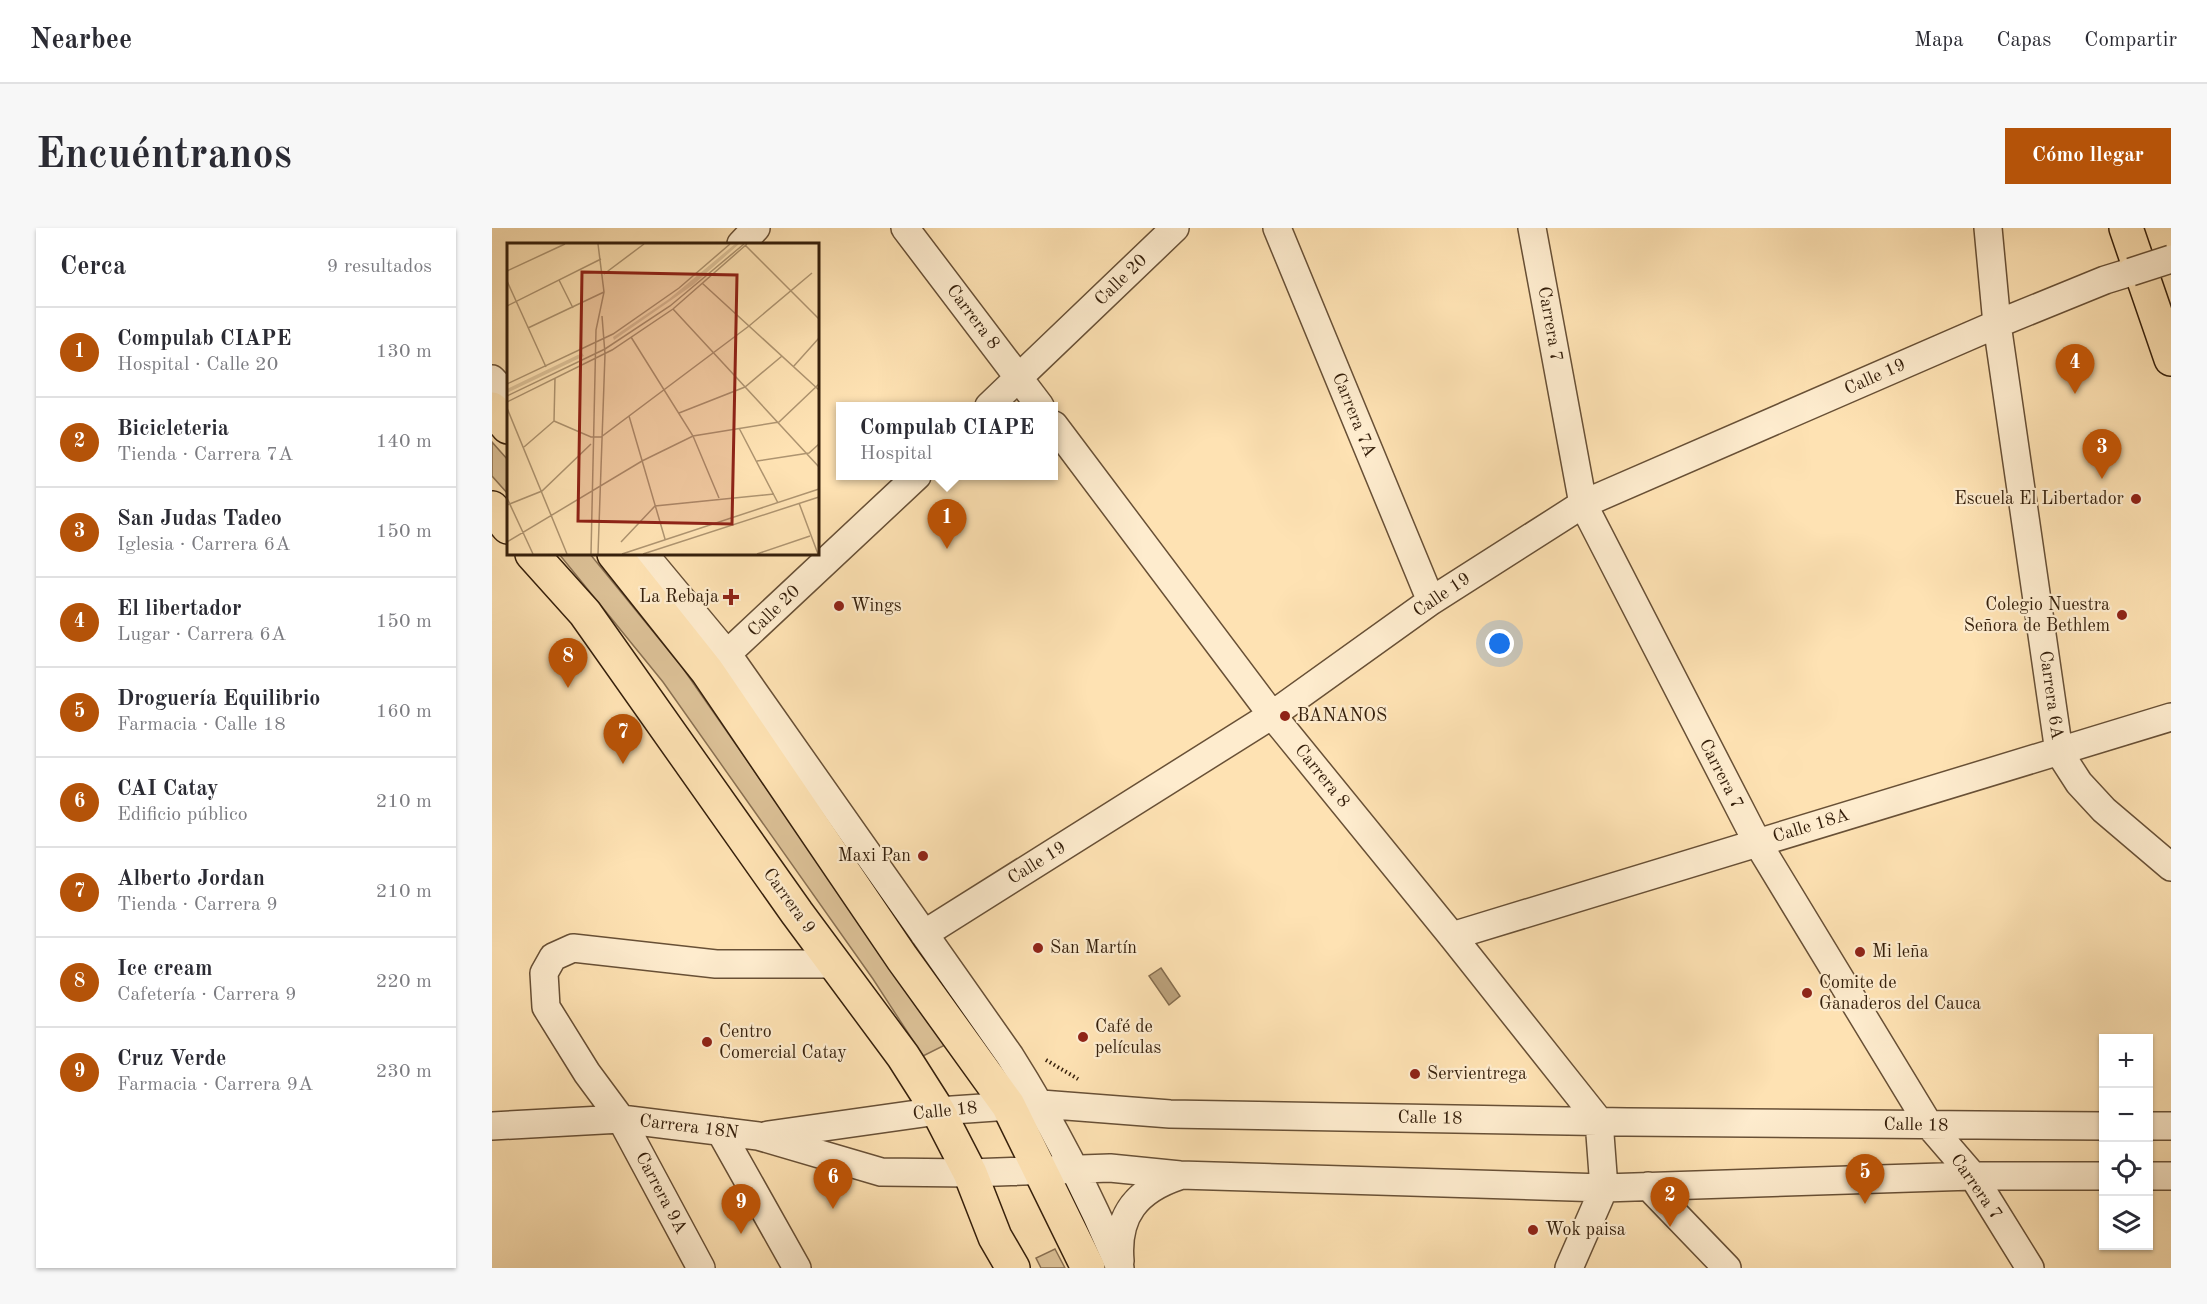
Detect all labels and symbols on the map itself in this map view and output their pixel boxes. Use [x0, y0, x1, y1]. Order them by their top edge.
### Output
inset map [507, 243, 819, 555]
street label: Calle 20 [1091, 251, 1151, 309]
street label: Carrera 8 [943, 281, 1003, 353]
street label: Carrera 7 [1535, 285, 1565, 363]
pin: 4 [2056, 344, 2094, 394]
street label: Calle 19 [1842, 356, 1908, 398]
street label: Carrera 7A [1329, 370, 1379, 460]
pin: 3 [2082, 430, 2122, 479]
place label: Escuela El Libertador [1954, 490, 2125, 508]
marker: Escuela El Libertador [2129, 492, 2143, 506]
pin: 1 [928, 500, 966, 549]
street label: Calle 19 [1410, 569, 1474, 621]
street label: Calle 20 [744, 582, 804, 640]
place label: La Rebaja [639, 588, 719, 606]
marker: La Rebaja [724, 590, 738, 604]
place label: Colegio Nuestra Señora de Bethlem [1964, 596, 2110, 635]
place label: Wings [851, 597, 902, 615]
marker: Wings [832, 599, 846, 613]
marker: Colegio Nuestra Señora de Bethlem [2115, 608, 2129, 622]
your location [1485, 629, 1514, 658]
pin: 8 [548, 638, 588, 688]
street label: Carrera 6A [2036, 649, 2066, 741]
place label: BANANOS [1297, 707, 1387, 725]
marker: BANANOS [1278, 709, 1292, 723]
pin: 7 [604, 714, 642, 764]
street label: Carrera 7 [1696, 736, 1746, 812]
street label: Carrera 8 [1291, 741, 1353, 811]
street label: Calle 18A [1771, 806, 1851, 846]
street label: Calle 19 [1005, 838, 1069, 888]
place label: Maxi Pan [838, 847, 911, 865]
marker: Maxi Pan [916, 849, 930, 863]
street label: Carrera 9 [759, 865, 819, 937]
place label: San Martín [1050, 939, 1137, 957]
marker: San Martín [1031, 941, 1045, 955]
place label: Mi leña [1872, 943, 1929, 961]
marker: Mi leña [1853, 945, 1867, 959]
place label: Comite de Ganaderos del Cauca [1819, 974, 1981, 1013]
marker: Comite de Ganaderos del Cauca [1800, 986, 1814, 1000]
place label: Café de películas [1095, 1018, 1162, 1057]
place label: Centro Comercial Catay [719, 1023, 847, 1062]
marker: Café de películas [1076, 1030, 1090, 1044]
marker: Centro Comercial Catay [700, 1035, 714, 1049]
place label: Servientrega [1427, 1065, 1527, 1083]
marker: Servientrega [1408, 1067, 1422, 1081]
street label: Calle 18 [912, 1099, 978, 1123]
street label: Calle 18 [1397, 1108, 1463, 1128]
street label: Carrera 18N [638, 1112, 740, 1142]
street label: Calle 18 [1883, 1115, 1949, 1135]
street label: Carrera 9A [632, 1149, 690, 1237]
street label: Carrera 7 [1947, 1151, 2005, 1223]
pin: 5 [1846, 1154, 1884, 1204]
pin: 6 [814, 1160, 852, 1209]
pin: 2 [1650, 1178, 1690, 1227]
pin: 9 [722, 1184, 760, 1234]
place label: Wok paisa [1545, 1221, 1626, 1239]
marker: Wok paisa [1526, 1223, 1540, 1237]

